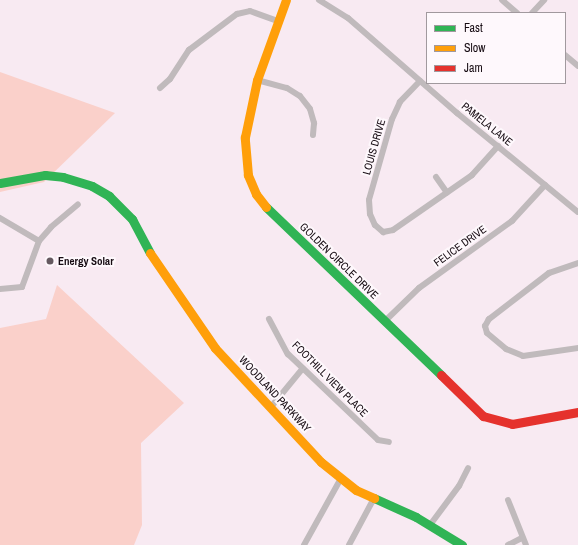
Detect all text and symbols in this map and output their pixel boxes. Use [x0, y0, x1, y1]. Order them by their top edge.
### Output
legend [426, 12, 566, 84]
text: Fast [464, 20, 483, 36]
text: Slow [464, 40, 485, 56]
text: Jam [464, 60, 483, 76]
street label: PAMELA LANE [459, 99, 515, 149]
street label: LOUIS DRIVE [360, 118, 388, 176]
street label: GOLDEN CIRCLE DRIVE [297, 220, 381, 302]
street label: FELICE DRIVE [431, 223, 489, 269]
place label: Energy Solar [58, 254, 114, 268]
marker: Energy Solar [45, 256, 55, 266]
street label: FOOTHILL VIEW PLACE [289, 338, 371, 420]
street label: WOODLAND PARKWAY [236, 353, 314, 435]

